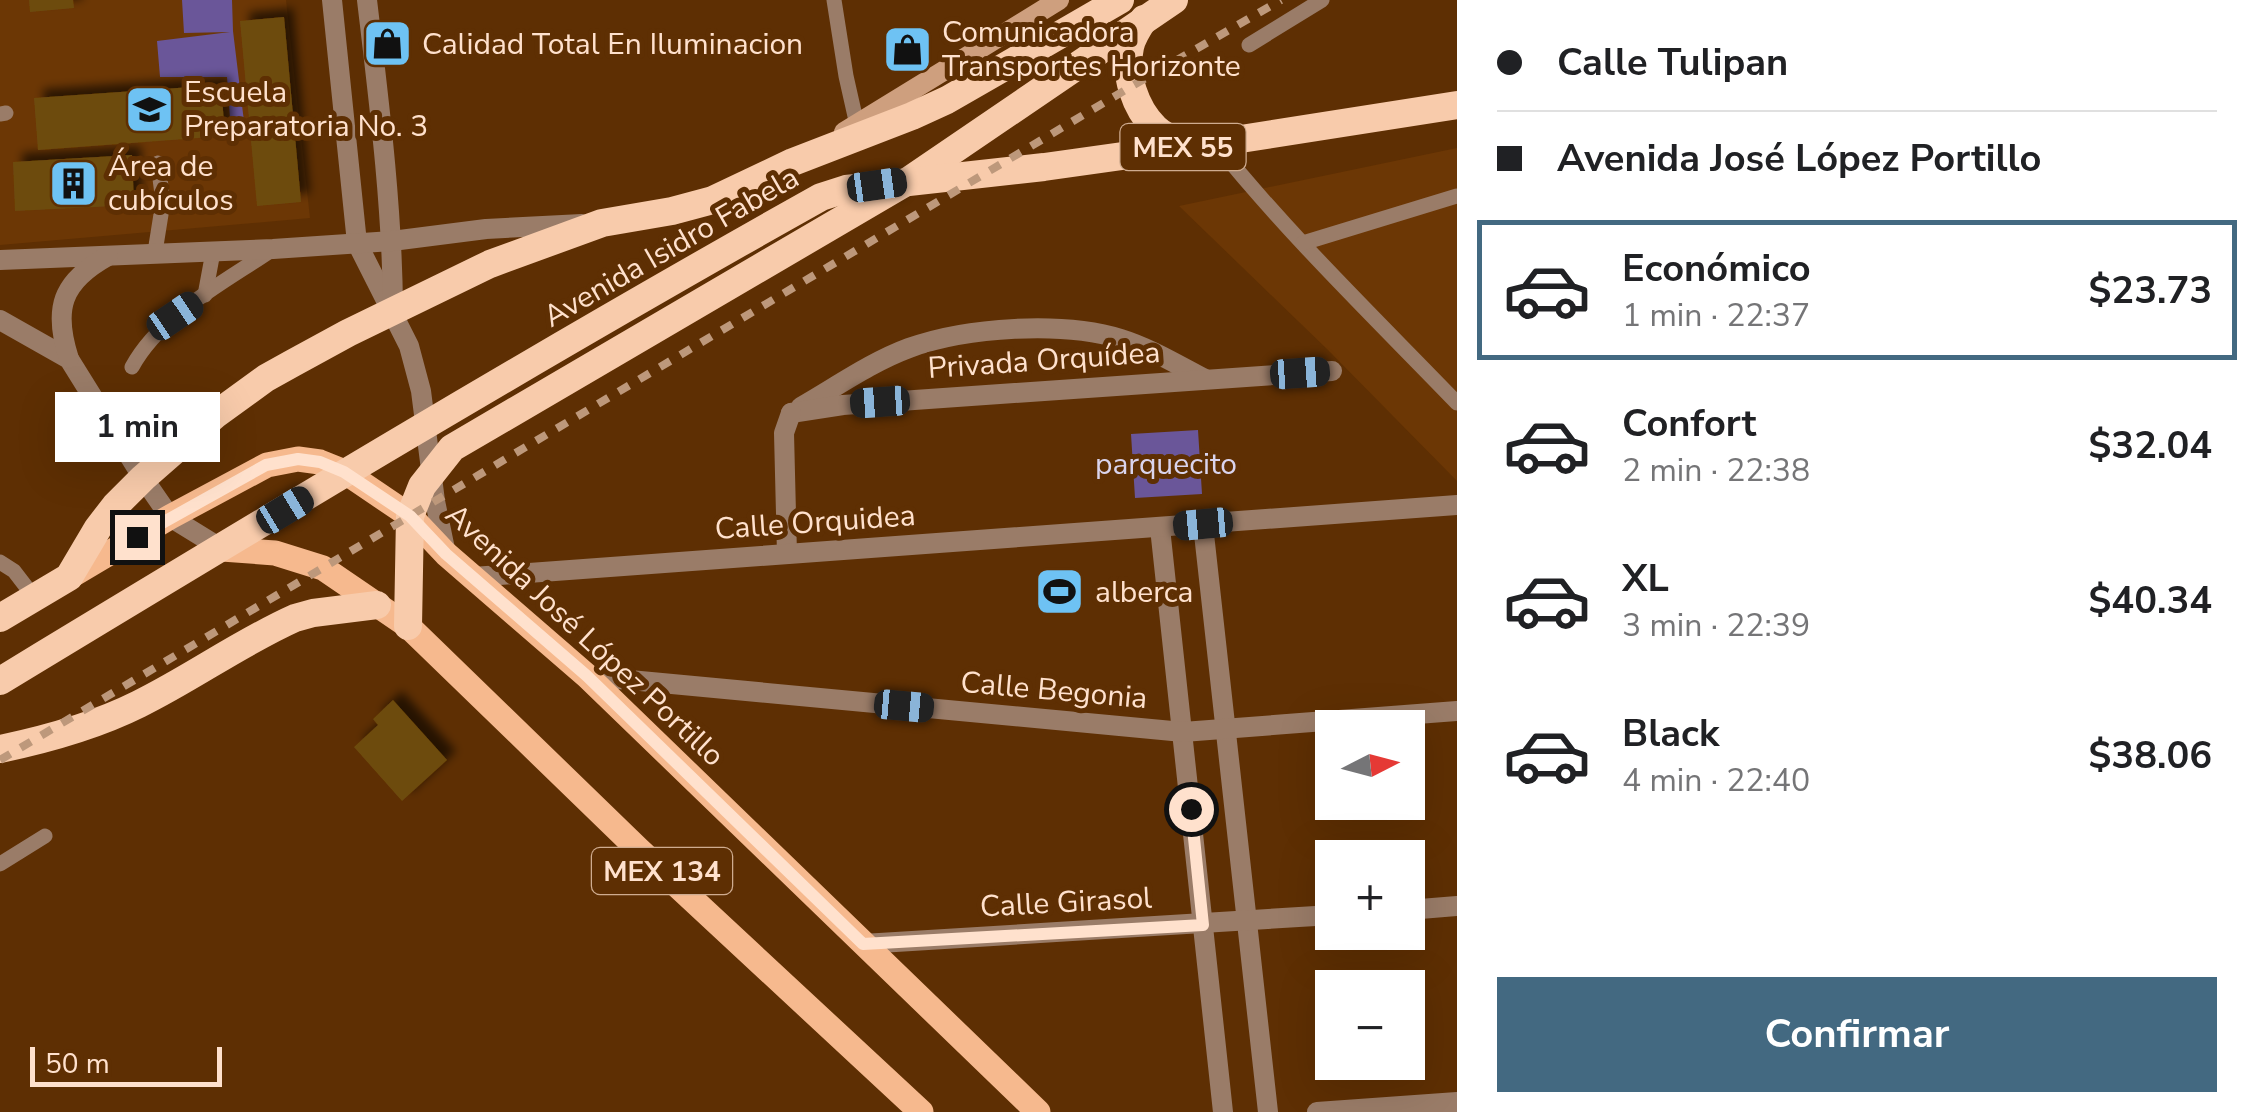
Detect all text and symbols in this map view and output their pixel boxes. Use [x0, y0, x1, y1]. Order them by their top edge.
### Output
place label: Comunicadora Transportes Horizonte [942, 12, 1241, 87]
shop icon: Calidad Total En Iluminacion [361, 18, 413, 70]
shop icon: Comunicadora Transportes Horizonte [881, 23, 933, 75]
place label: Calidad Total En Iluminacion [422, 24, 803, 65]
text: Calle Tulipan [1557, 37, 1788, 88]
place label: Escuela Preparatoria No. 3 [184, 72, 428, 147]
school or university icon: Escuela Preparatoria No. 3 [123, 83, 175, 135]
road number: MEX 55 [1120, 124, 1246, 170]
text: Avenida José López Portillo [1557, 133, 2041, 184]
place label: Área de cubículos [108, 146, 234, 221]
building icon: Área de cubículos [47, 157, 99, 209]
street label: Avenida Isidro Fabela [536, 157, 807, 337]
car [845, 166, 909, 204]
text: Económico [1622, 243, 1811, 294]
icon: car [1502, 245, 1592, 335]
text: $23.73 [2089, 265, 2212, 316]
car [142, 287, 208, 345]
text: 1 min · 22:37 [1622, 294, 1810, 337]
street label: Privada Orquídea [927, 332, 1162, 389]
car [1269, 356, 1331, 390]
car [849, 385, 911, 419]
callout: 1 min [54, 392, 220, 462]
text: Confort [1622, 398, 1756, 449]
icon: car [1502, 400, 1592, 490]
text: 1 min [96, 405, 179, 448]
text: $32.04 [2089, 420, 2212, 471]
park label: parquecito [1095, 444, 1237, 485]
text: 2 min · 22:38 [1622, 449, 1810, 492]
car [252, 482, 318, 538]
street label: Avenida José López Portillo [436, 495, 733, 776]
street label: Calle Orquidea [713, 495, 917, 550]
car [1172, 506, 1234, 542]
route end [115, 515, 160, 560]
text: XL [1622, 553, 1669, 604]
icon: car [1502, 555, 1592, 645]
sports icon: alberca [1034, 566, 1086, 618]
place label: alberca [1095, 572, 1193, 613]
text: $40.34 [2089, 575, 2212, 626]
text: 3 min · 22:39 [1622, 604, 1810, 647]
street label: Calle Begonia [959, 662, 1149, 719]
car [873, 688, 935, 724]
text: Black [1622, 708, 1719, 759]
north arrow [1315, 710, 1425, 820]
map controls [1315, 710, 1425, 1080]
icon: car [1502, 710, 1592, 800]
text: $38.06 [2089, 730, 2212, 781]
text: 4 min · 22:40 [1622, 759, 1810, 802]
route start [1169, 787, 1214, 832]
button: + [1315, 840, 1425, 950]
road number: MEX 134 [592, 848, 732, 894]
street label: Calle Girasol [979, 878, 1153, 927]
button: − [1315, 970, 1425, 1080]
button: Confirmar [1497, 977, 2217, 1092]
scale bar [30, 1042, 222, 1086]
text: 50 m [45, 1045, 110, 1083]

